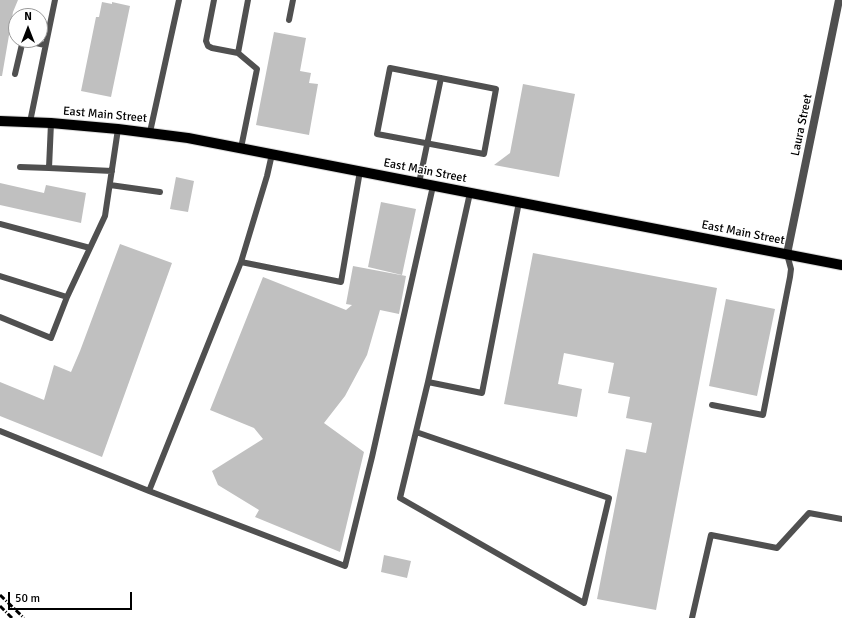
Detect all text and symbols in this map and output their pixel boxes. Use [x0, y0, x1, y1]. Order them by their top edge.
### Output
north arrow [8, 8, 48, 48]
text: N [24, 10, 32, 23]
street label: Laura Street [788, 93, 816, 157]
street label: East Main Street [62, 104, 148, 126]
street label: East Main Street [382, 156, 468, 186]
street label: East Main Street [700, 218, 786, 248]
scale bar [10, 584, 134, 610]
text: 50 m [15, 591, 40, 606]

